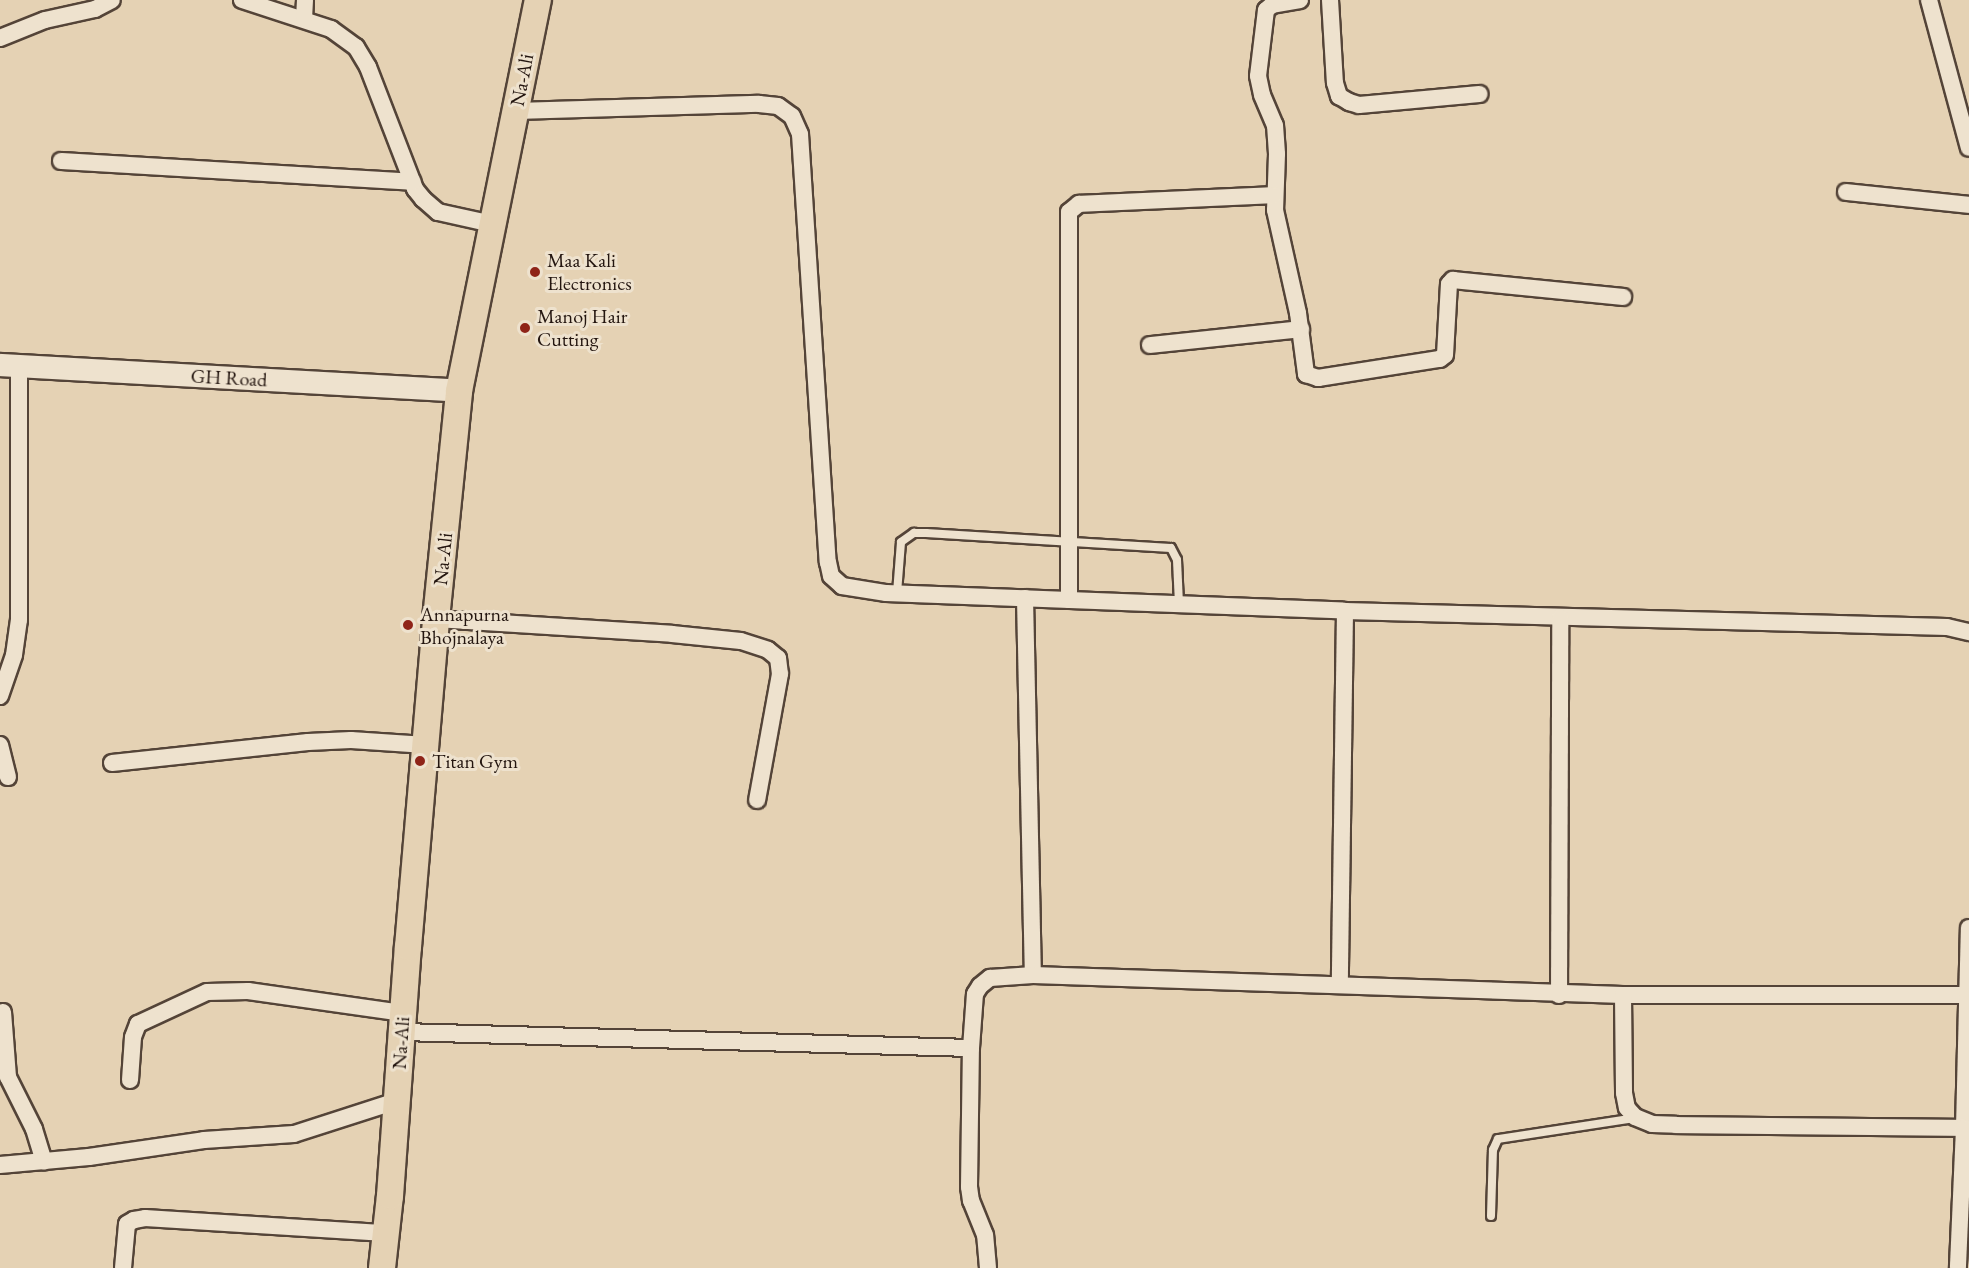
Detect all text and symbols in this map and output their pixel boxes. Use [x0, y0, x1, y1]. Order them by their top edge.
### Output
street label: Na-Ali [505, 52, 539, 108]
place label: Maa Kali Electronics [547, 248, 632, 295]
marker: Maa Kali Electronics [528, 265, 542, 279]
place label: Manoj Hair Cutting [537, 304, 627, 351]
marker: Manoj Hair Cutting [518, 321, 532, 335]
street label: GH Road [190, 364, 268, 392]
street label: Na-Ali [428, 531, 458, 587]
place label: Annapurna Bhojnalaya [420, 602, 509, 649]
marker: Annapurna Bhojnalaya [401, 618, 415, 632]
place label: Titan Gym [432, 749, 518, 773]
marker: Titan Gym [413, 754, 427, 768]
street label: Na-Ali [387, 1016, 415, 1070]

